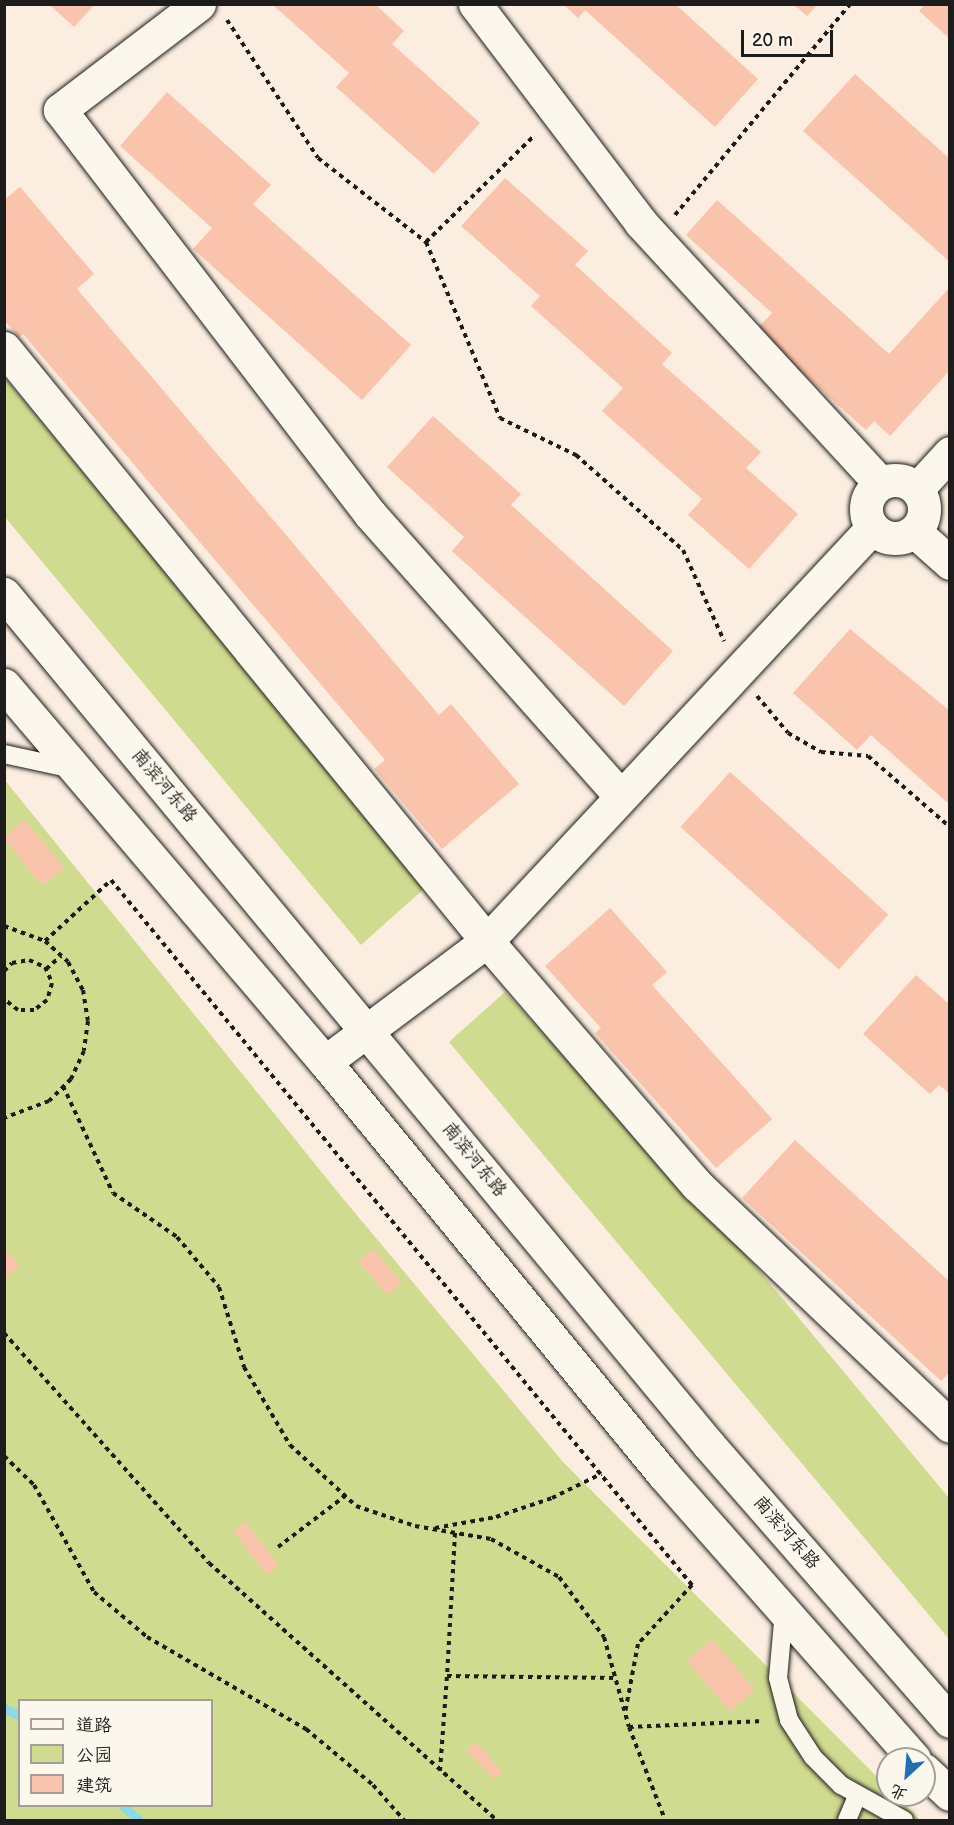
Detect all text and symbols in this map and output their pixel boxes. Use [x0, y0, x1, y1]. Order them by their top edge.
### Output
scale bar [744, 18, 836, 56]
text: 20 m [752, 30, 793, 51]
street label: 南滨河东路 [127, 745, 201, 827]
street label: 南滨河东路 [437, 1118, 511, 1202]
street label: 南滨河东路 [748, 1492, 824, 1574]
legend [18, 1699, 213, 1807]
text: 道路 [76, 1715, 112, 1736]
text: 公园 [76, 1745, 112, 1766]
north arrow [876, 1747, 936, 1807]
text: 建筑 [76, 1775, 112, 1796]
text: 北 [887, 1780, 910, 1804]

